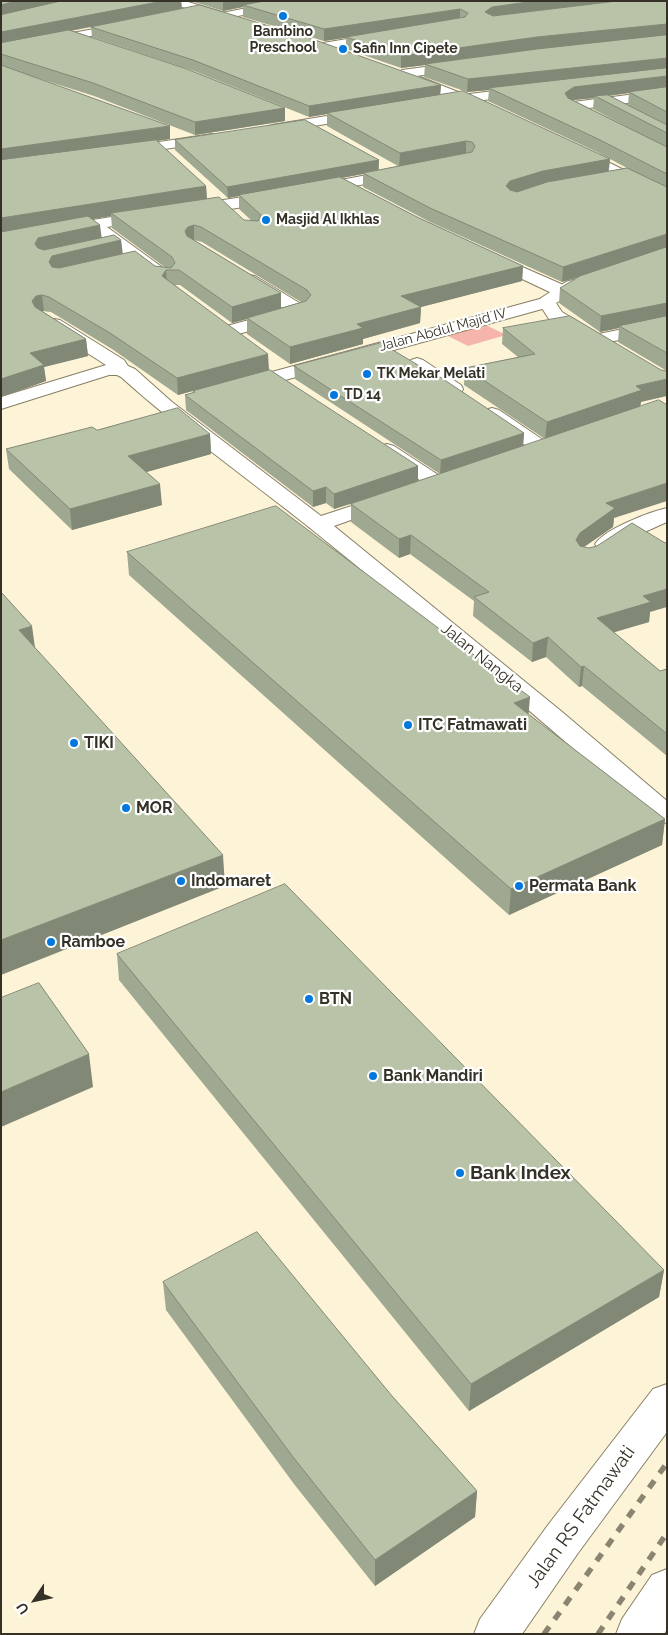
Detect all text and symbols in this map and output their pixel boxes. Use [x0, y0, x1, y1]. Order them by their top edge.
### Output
marker: Bambino Preschool [277, 10, 289, 22]
place label: Bambino Preschool [249, 24, 317, 56]
place label: Safin Inn Cipete [353, 41, 458, 57]
marker: Safin Inn Cipete [337, 43, 349, 55]
place label: Masjid Al Ikhlas [276, 212, 379, 228]
marker: Masjid Al Ikhlas [260, 214, 272, 226]
street label: Jalan Abdul Majid IV [377, 305, 509, 355]
place label: TK Mekar Melati [377, 366, 485, 382]
marker: TK Mekar Melati [361, 368, 373, 380]
place label: TD 14 [344, 387, 381, 403]
marker: TD 14 [328, 389, 340, 401]
street label: Jalan Nangka [437, 619, 527, 697]
place label: ITC Fatmawati [418, 715, 527, 735]
marker: ITC Fatmawati [402, 719, 414, 731]
place label: TIKI [84, 733, 114, 753]
marker: TIKI [68, 737, 80, 749]
place label: MOR [136, 798, 173, 818]
marker: MOR [120, 802, 132, 814]
place label: Indomaret [191, 871, 271, 891]
marker: Indomaret [175, 875, 187, 887]
place label: Permata Bank [529, 876, 636, 896]
marker: Permata Bank [513, 880, 525, 892]
place label: Ramboe [61, 932, 125, 952]
marker: Ramboe [45, 936, 57, 948]
place label: BTN [319, 989, 352, 1009]
marker: BTN [303, 993, 315, 1005]
place label: Bank Mandiri [383, 1066, 483, 1086]
marker: Bank Mandiri [367, 1070, 379, 1082]
place label: Bank Index [470, 1162, 571, 1184]
marker: Bank Index [454, 1167, 466, 1179]
street label: Jalan RS Fatmawati [522, 1442, 640, 1592]
north arrow [10, 1575, 60, 1625]
text: U [13, 1600, 32, 1617]

